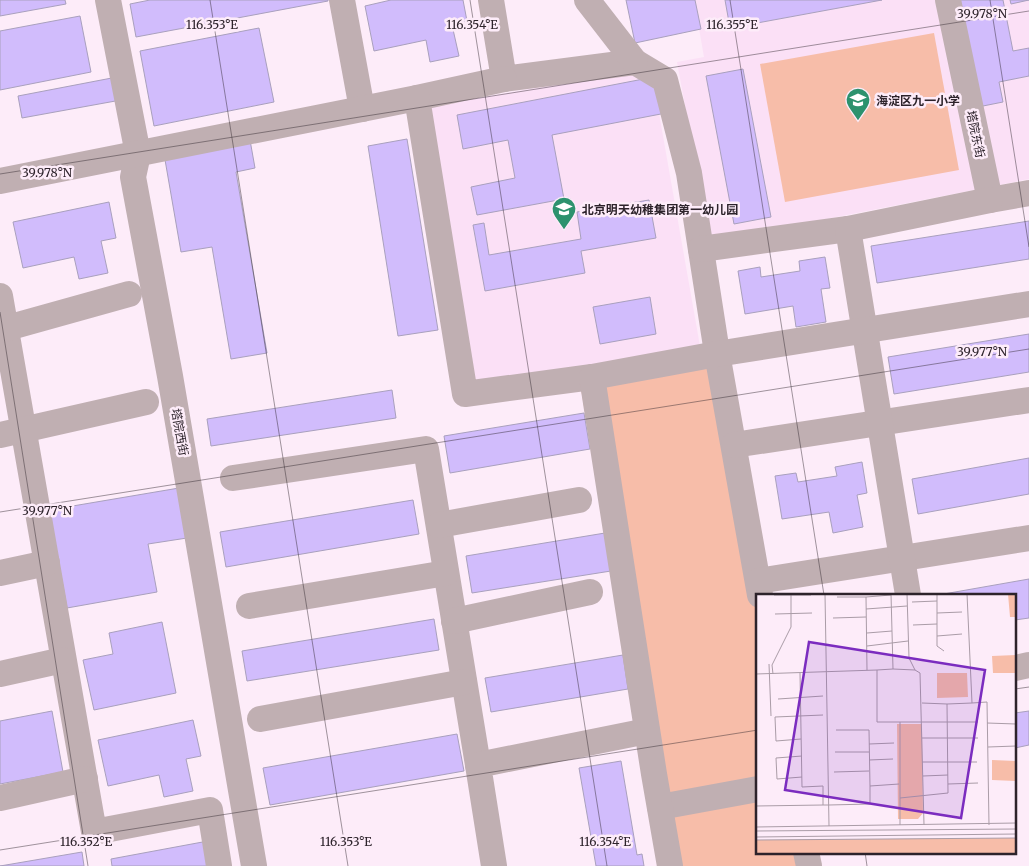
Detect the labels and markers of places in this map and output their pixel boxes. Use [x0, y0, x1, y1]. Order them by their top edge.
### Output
school or university icon: 海淀区九一小学 [845, 87, 871, 121]
place label: 海淀区九一小学 [876, 93, 960, 108]
school or university icon: 北京明天幼稚集团第一幼儿园 [551, 196, 577, 230]
place label: 北京明天幼稚集团第一幼儿园 [582, 202, 738, 217]

